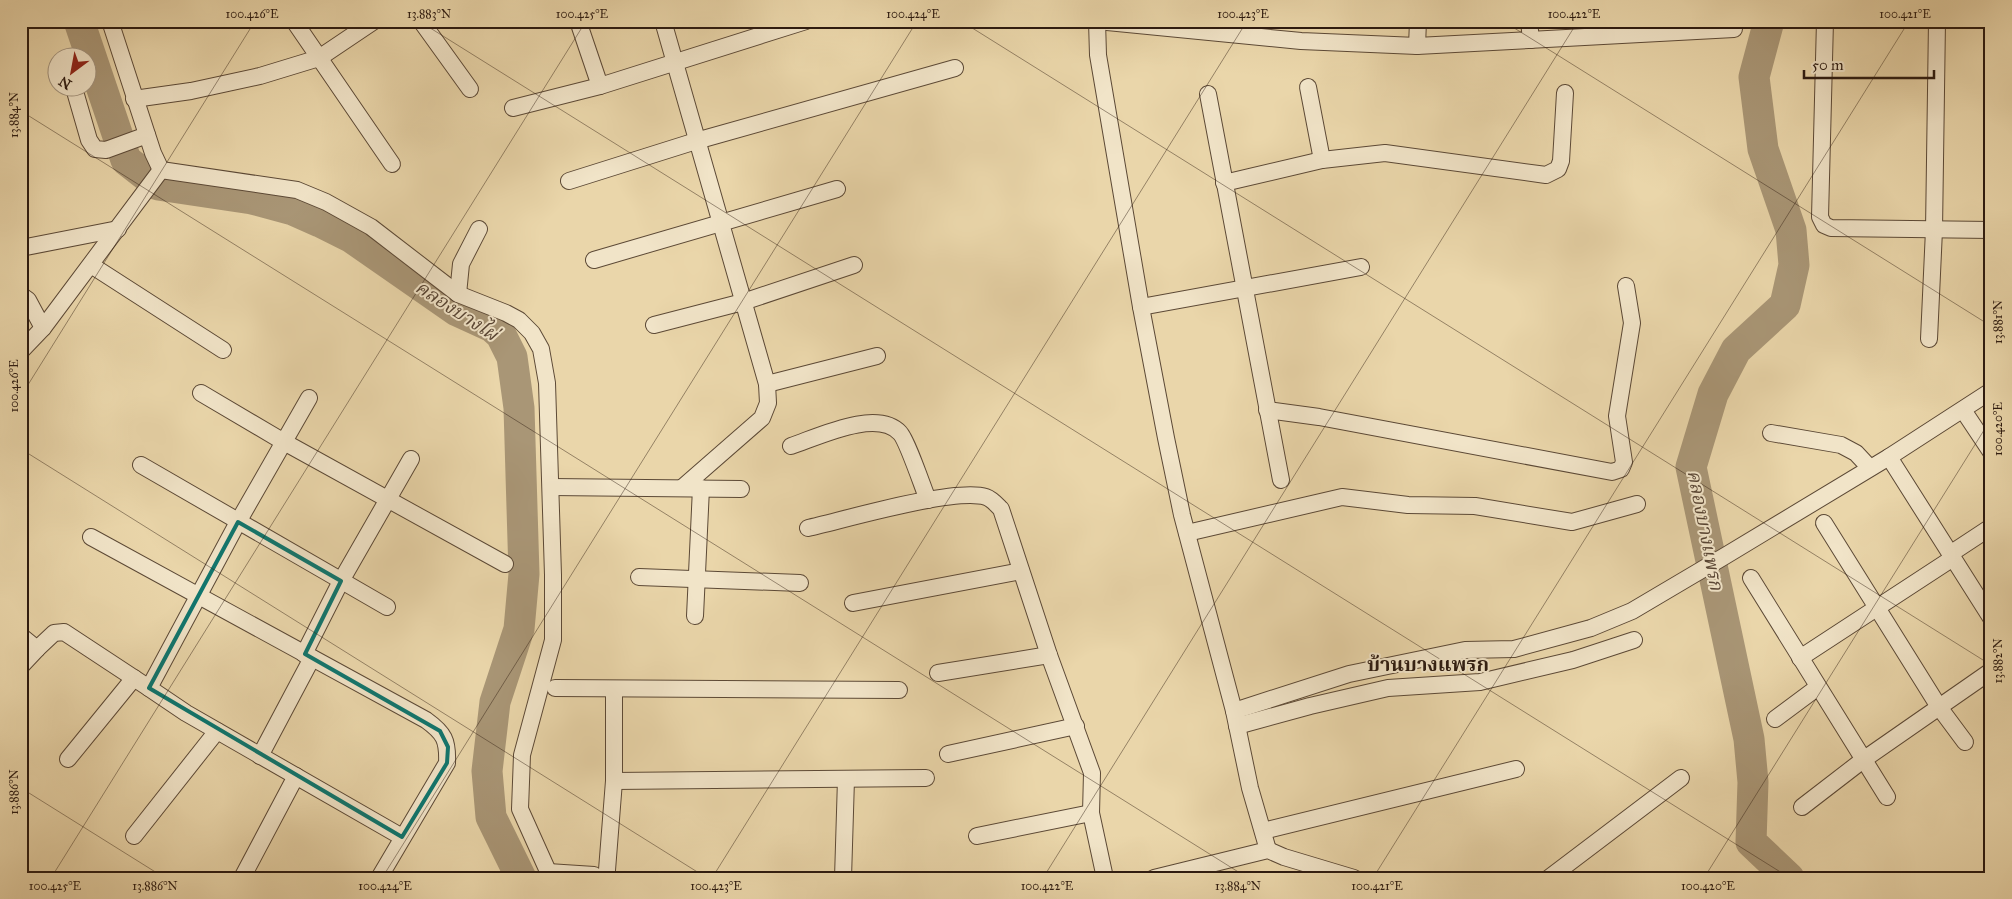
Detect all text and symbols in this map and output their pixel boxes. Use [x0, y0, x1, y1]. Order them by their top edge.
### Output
text: 100.426°E [226, 7, 279, 21]
text: 13.883°N [407, 7, 451, 21]
text: 100.425°E [556, 7, 609, 21]
text: 100.424°E [886, 7, 940, 21]
text: 100.423°E [1217, 7, 1269, 21]
text: 100.422°E [1548, 7, 1601, 21]
text: 100.421°E [1879, 7, 1931, 21]
north arrow [48, 48, 98, 98]
scale bar [1804, 48, 1934, 80]
text: 50 m [1812, 56, 1844, 74]
text: N [56, 72, 75, 93]
text: 13.884°N [7, 92, 21, 138]
water label: คลองบางไผ่ [411, 274, 506, 347]
text: 13.881°N [1991, 300, 2005, 344]
text: 100.426°E [7, 359, 21, 412]
text: 100.420°E [1991, 402, 2005, 456]
water label: คลองบางแพรก [1683, 468, 1729, 593]
text: 13.882°N [1991, 638, 2005, 684]
district label: บ้านบางแพรก [1367, 652, 1489, 676]
text: 13.886°N [7, 769, 21, 815]
text: 100.425°E [29, 879, 82, 893]
text: 13.886°N [132, 879, 178, 893]
text: 100.424°E [358, 879, 412, 893]
text: 100.423°E [690, 879, 742, 893]
text: 100.422°E [1021, 879, 1074, 893]
text: 13.884°N [1215, 879, 1261, 893]
text: 100.421°E [1351, 879, 1403, 893]
text: 100.420°E [1681, 879, 1735, 893]

